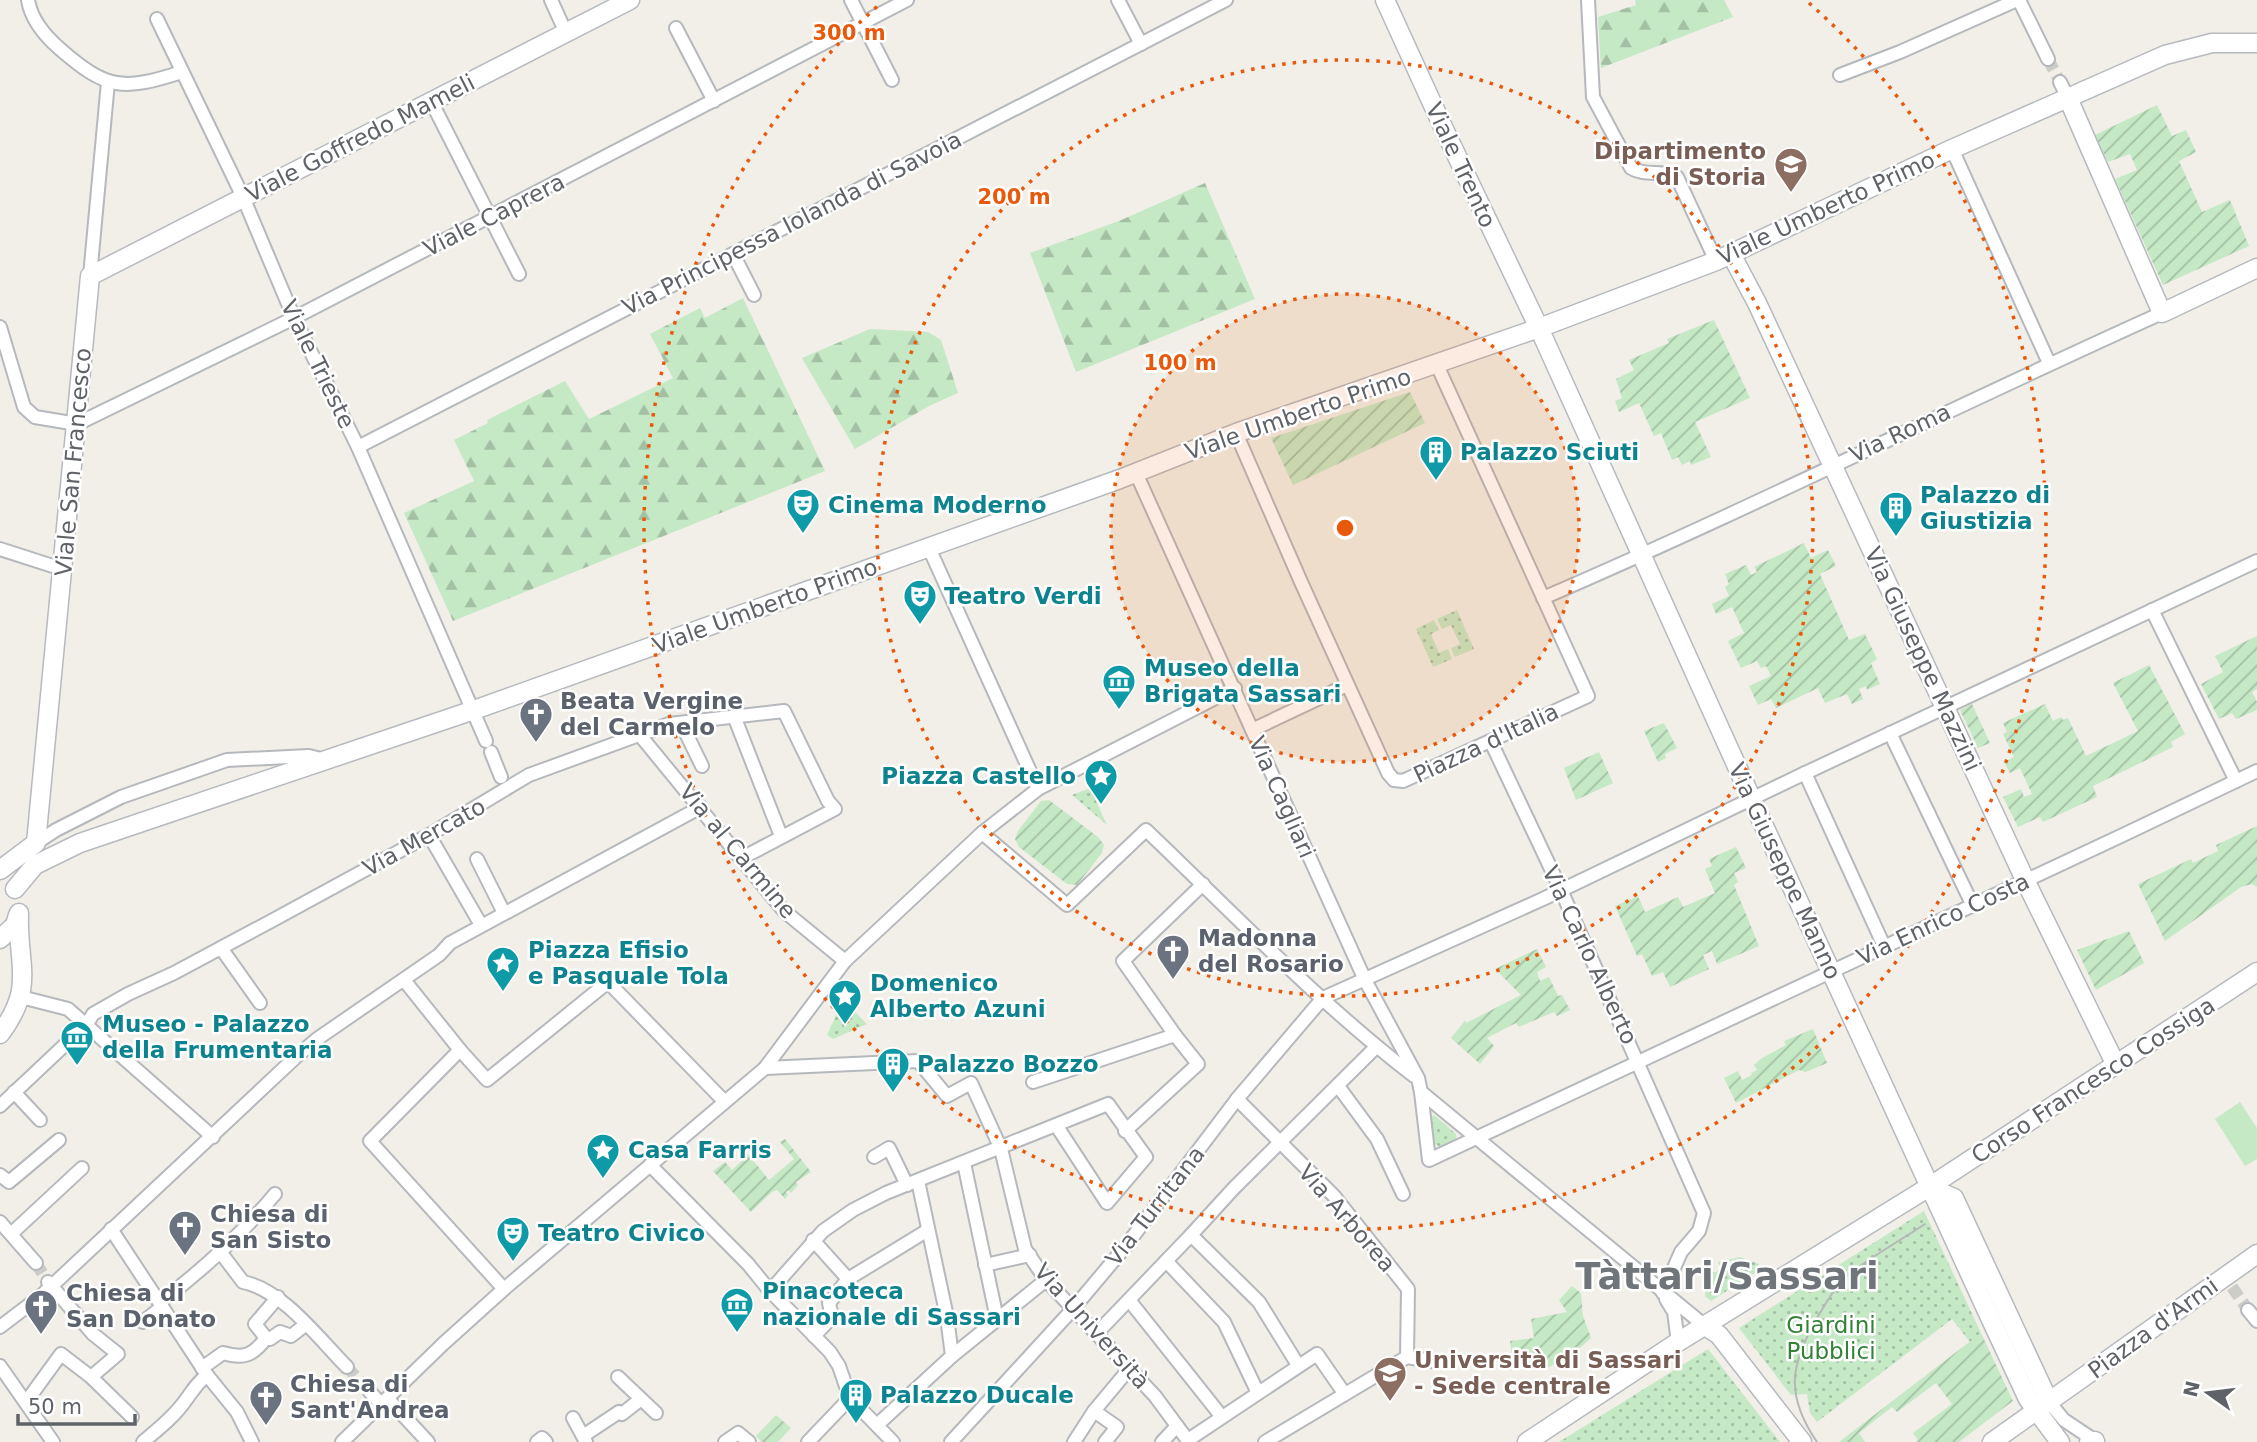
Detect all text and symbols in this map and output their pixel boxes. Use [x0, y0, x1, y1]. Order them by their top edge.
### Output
text: 300 m [812, 21, 886, 45]
street label: Viale Goffredo Mameli [241, 69, 479, 207]
street label: Viale Trento [1421, 98, 1501, 232]
street label: Via Principessa Iolanda di Savoia [618, 126, 966, 320]
place label: Dipartimento di Storia [1594, 138, 1766, 190]
school or university icon: Dipartimento di Storia [1772, 145, 1810, 194]
street label: Viale Umberto Primo [1713, 146, 1939, 270]
street label: Viale Caprera [419, 168, 569, 262]
text: 200 m [977, 185, 1051, 209]
street label: Viale Trieste [276, 296, 360, 432]
street label: Viale San Francesco [50, 347, 96, 577]
text: 100 m [1143, 351, 1217, 375]
street label: Viale Umberto Primo [1182, 363, 1414, 465]
street label: Via Roma [1845, 398, 1955, 468]
building icon: Palazzo Sciuti [1417, 433, 1455, 482]
place label: Palazzo Sciuti [1460, 439, 1639, 465]
place label: Palazzo di Giustizia [1920, 482, 2050, 534]
theatre icon: Cinema Moderno [784, 486, 822, 535]
building icon: Palazzo di Giustizia [1877, 489, 1915, 538]
place label: Cinema Moderno [828, 492, 1047, 518]
centre of rings [1333, 516, 1357, 540]
street label: Via Giuseppe Mazzini [1860, 543, 1986, 775]
street label: Viale Umberto Primo [649, 553, 881, 659]
theatre icon: Teatro Verdi [901, 577, 939, 626]
place label: Teatro Verdi [944, 583, 1102, 609]
place label: Museo della Brigata Sassari [1144, 655, 1341, 707]
museum icon: Museo della Brigata Sassari [1100, 662, 1138, 711]
place label: Beata Vergine del Carmelo [560, 688, 743, 740]
church icon: Beata Vergine del Carmelo [517, 695, 555, 744]
street label: Piazza d'Italia [1409, 698, 1563, 788]
street label: Via Cagliari [1244, 732, 1320, 862]
place icon: Piazza Castello [1082, 757, 1120, 806]
street label: Via Giuseppe Manno [1723, 759, 1847, 983]
place label: Piazza Castello [881, 763, 1076, 789]
street label: Via al Carmine [674, 778, 802, 924]
street label: Via Mercato [358, 793, 490, 881]
street label: Via Carlo Alberto [1537, 862, 1643, 1048]
street label: Via Enrico Costa [1853, 868, 2033, 970]
place label: Madonna del Rosario [1198, 925, 1344, 977]
church icon: Madonna del Rosario [1154, 932, 1192, 981]
place label: Piazza Efisio e Pasquale Tola [528, 937, 729, 989]
place icon: Piazza Efisio e Pasquale Tola [484, 944, 522, 993]
place label: Domenico Alberto Azuni [870, 970, 1046, 1022]
place icon: Domenico Alberto Azuni [826, 977, 864, 1026]
street label: Corso Francesco Cossiga [1967, 992, 2219, 1168]
place label: Museo - Palazzo della Frumentaria [102, 1011, 333, 1063]
museum icon: Museo - Palazzo della Frumentaria [58, 1018, 96, 1067]
building icon: Palazzo Bozzo [874, 1045, 912, 1094]
place label: Palazzo Bozzo [917, 1051, 1099, 1077]
place icon: Casa Farris [584, 1131, 622, 1180]
place label: Casa Farris [628, 1137, 772, 1163]
street label: Via Turritana [1100, 1141, 1210, 1271]
street label: Via Arborea [1293, 1159, 1401, 1277]
place label: Chiesa di San Sisto [210, 1201, 331, 1253]
church icon: Chiesa di San Sisto [166, 1208, 204, 1257]
theatre icon: Teatro Civico [494, 1214, 532, 1263]
place label: Teatro Civico [538, 1220, 705, 1246]
district label: Tàttari/Sassari [1575, 1255, 1879, 1298]
street label: Via Università [1029, 1258, 1155, 1394]
street label: Piazza d'Armi [2083, 1272, 2223, 1384]
place label: Pinacoteca nazionale di Sassari [762, 1278, 1021, 1330]
place label: Chiesa di San Donato [66, 1280, 216, 1332]
museum icon: Pinacoteca nazionale di Sassari [718, 1285, 756, 1334]
church icon: Chiesa di San Donato [22, 1287, 60, 1336]
park label: Giardini Pubblici [1786, 1312, 1876, 1364]
place label: Università di Sassari - Sede centrale [1414, 1347, 1682, 1399]
school or university icon: Università di Sassari - Sede centrale [1371, 1354, 1409, 1403]
north arrow [2173, 1358, 2243, 1428]
place label: Chiesa di Sant'Andrea [290, 1371, 450, 1423]
building icon: Palazzo Ducale [837, 1376, 875, 1425]
church icon: Chiesa di Sant'Andrea [247, 1378, 285, 1427]
text: N [2179, 1379, 2204, 1399]
scale bar [18, 1382, 135, 1426]
place label: Palazzo Ducale [880, 1382, 1074, 1408]
text: 50 m [28, 1395, 82, 1419]

